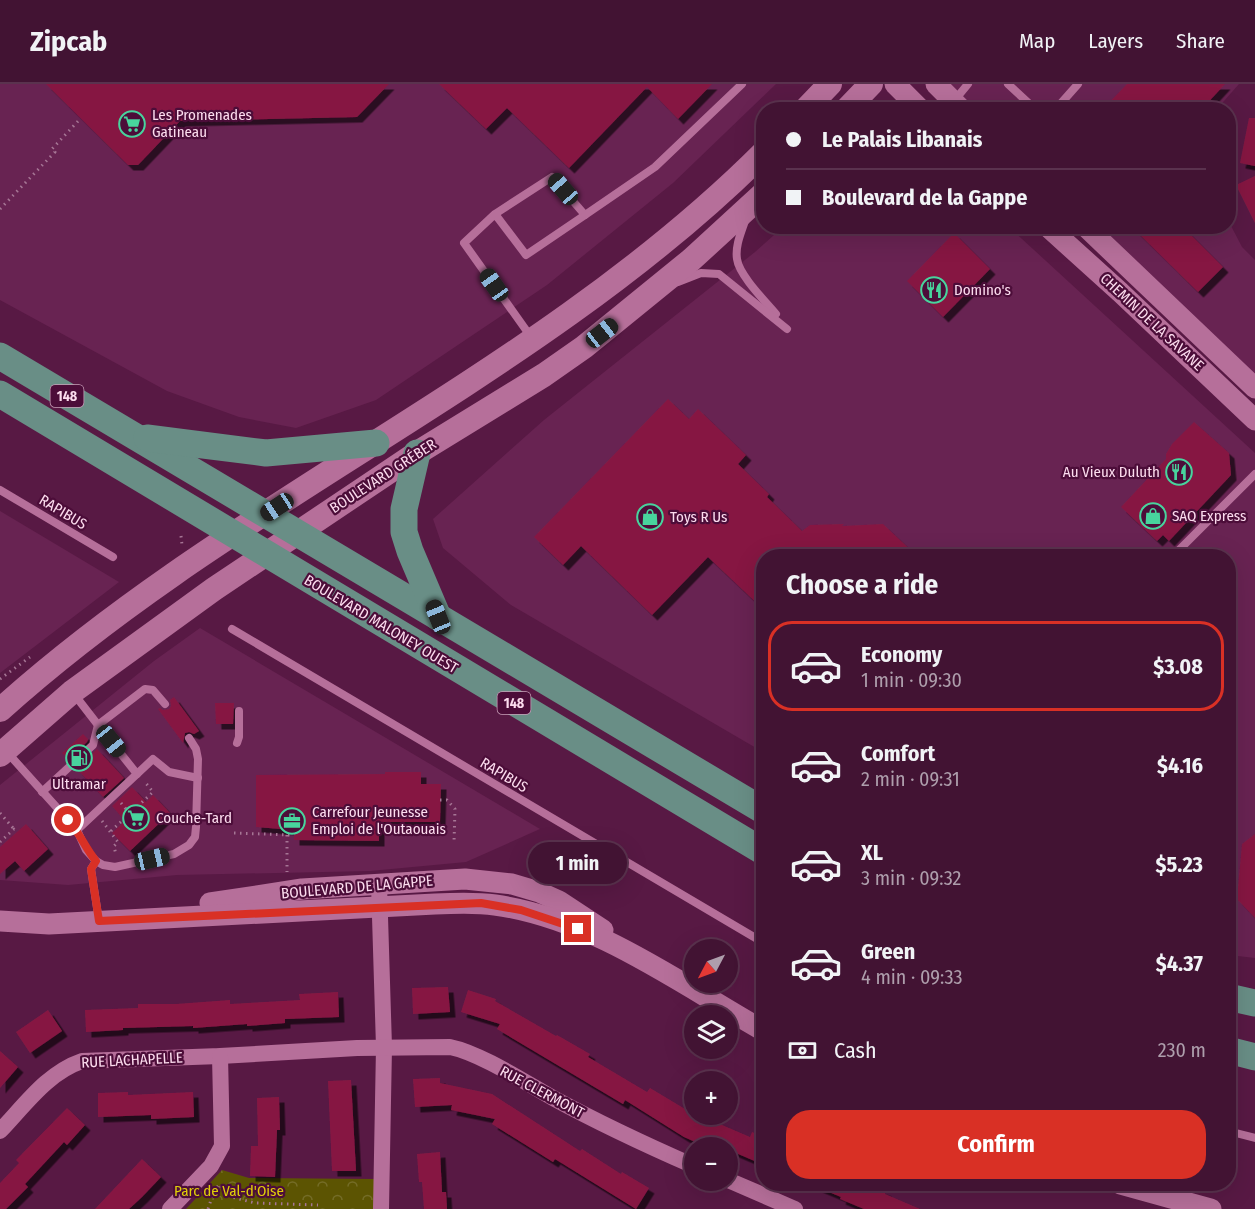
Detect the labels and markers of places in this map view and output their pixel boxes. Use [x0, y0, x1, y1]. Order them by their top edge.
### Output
place label: Les Promenades Gatineau [152, 106, 252, 141]
supermarket icon: Les Promenades Gatineau [117, 109, 147, 139]
restaurant icon: Domino's [919, 275, 949, 305]
place label: Domino's [954, 281, 1011, 299]
restaurant icon: Au Vieux Duluth [1164, 457, 1194, 487]
place label: Au Vieux Duluth [1063, 463, 1160, 481]
shop icon: SAQ Express [1138, 501, 1168, 531]
shop icon: Toys R Us [635, 502, 665, 532]
place label: SAQ Express [1172, 507, 1247, 525]
place label: Toys R Us [670, 508, 727, 526]
fuel station icon: Ultramar [64, 743, 94, 773]
place label: Ultramar [52, 775, 107, 793]
supermarket icon: Couche-Tard [121, 803, 151, 833]
place label: Carrefour Jeunesse Emploi de l'Outaouais [312, 803, 446, 838]
office icon: Carrefour Jeunesse Emploi de l'Outaouais [277, 806, 307, 836]
place label: Couche-Tard [156, 809, 232, 827]

